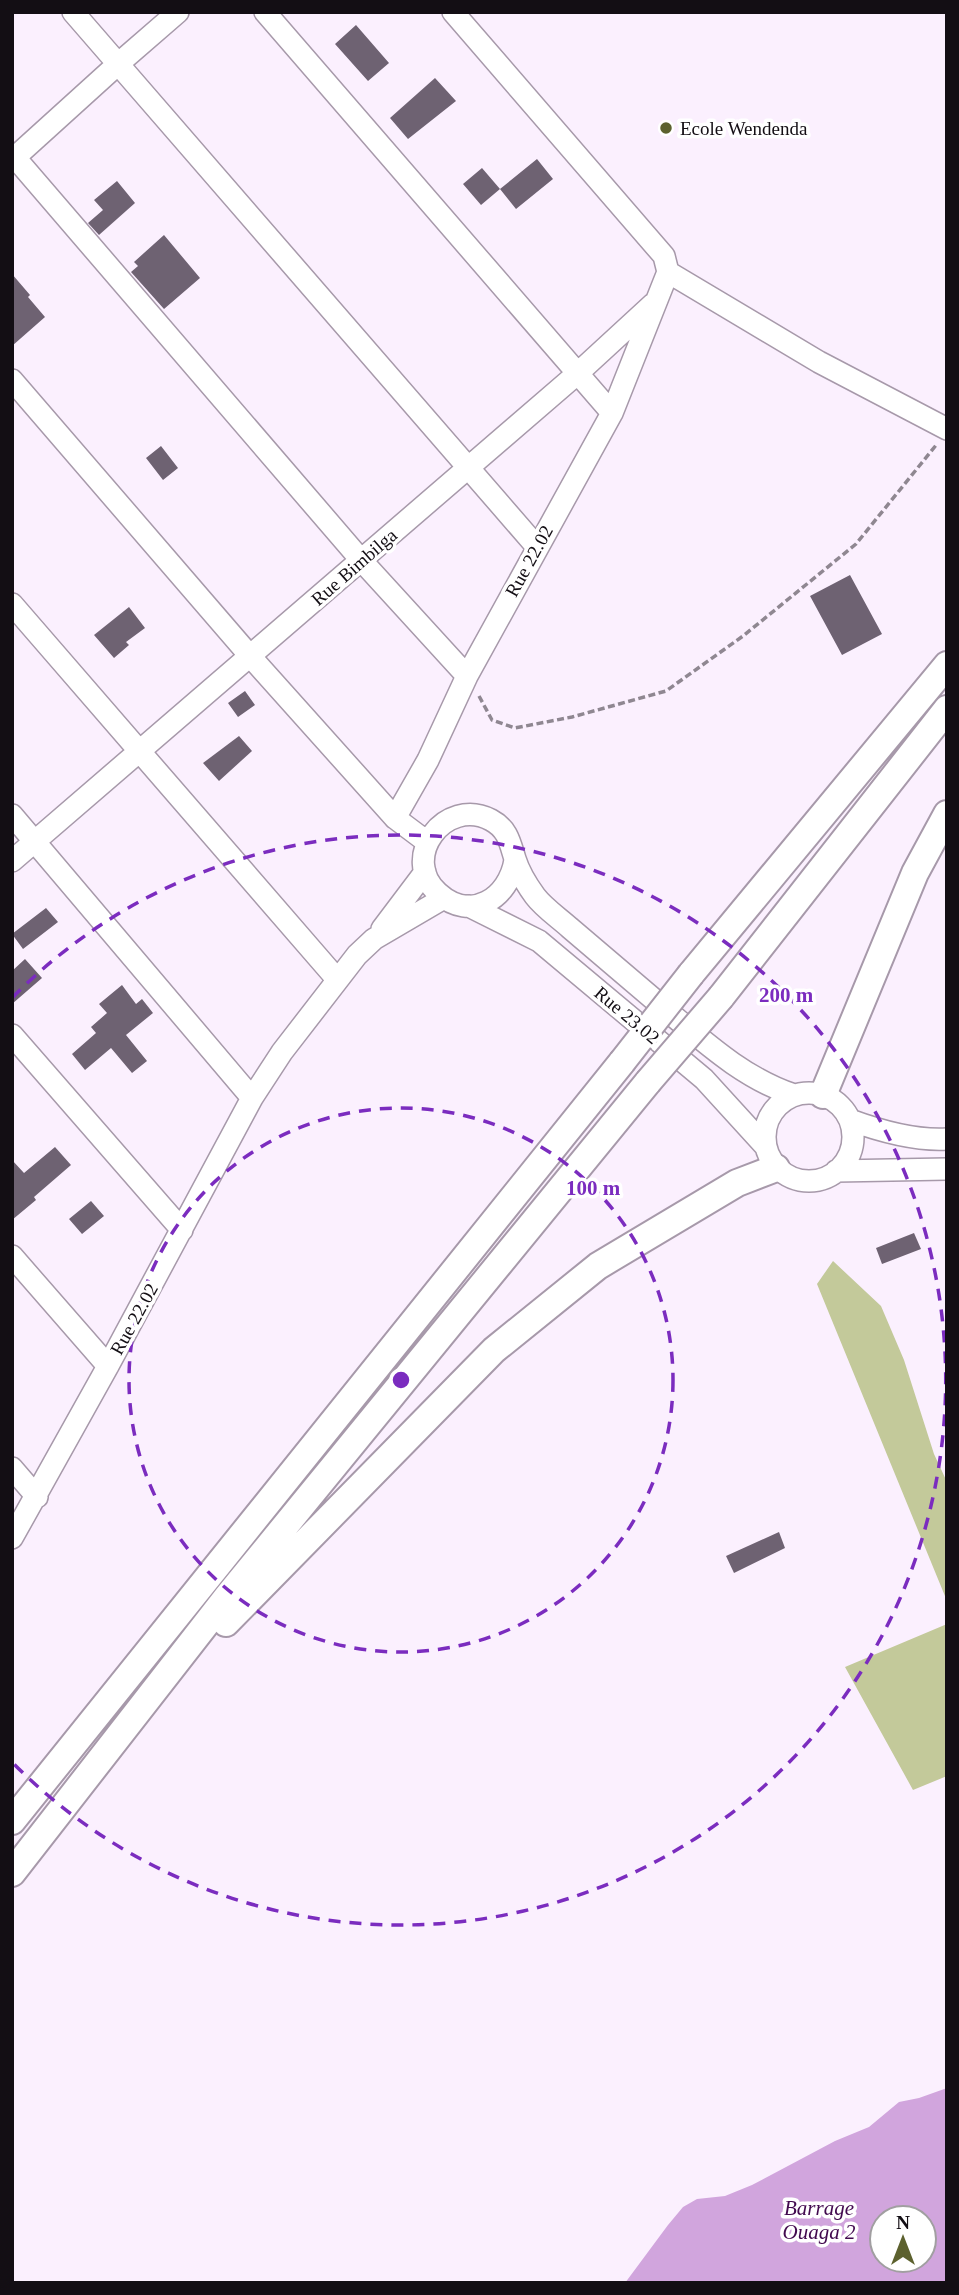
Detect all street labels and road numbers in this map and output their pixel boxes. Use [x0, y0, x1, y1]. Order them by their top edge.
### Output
street label: Rue 22.02 [501, 522, 557, 600]
street label: Rue Bimbilga [307, 524, 401, 610]
street label: Rue 23.02 [590, 982, 664, 1048]
street label: Rue 22.02 [106, 1280, 162, 1358]

